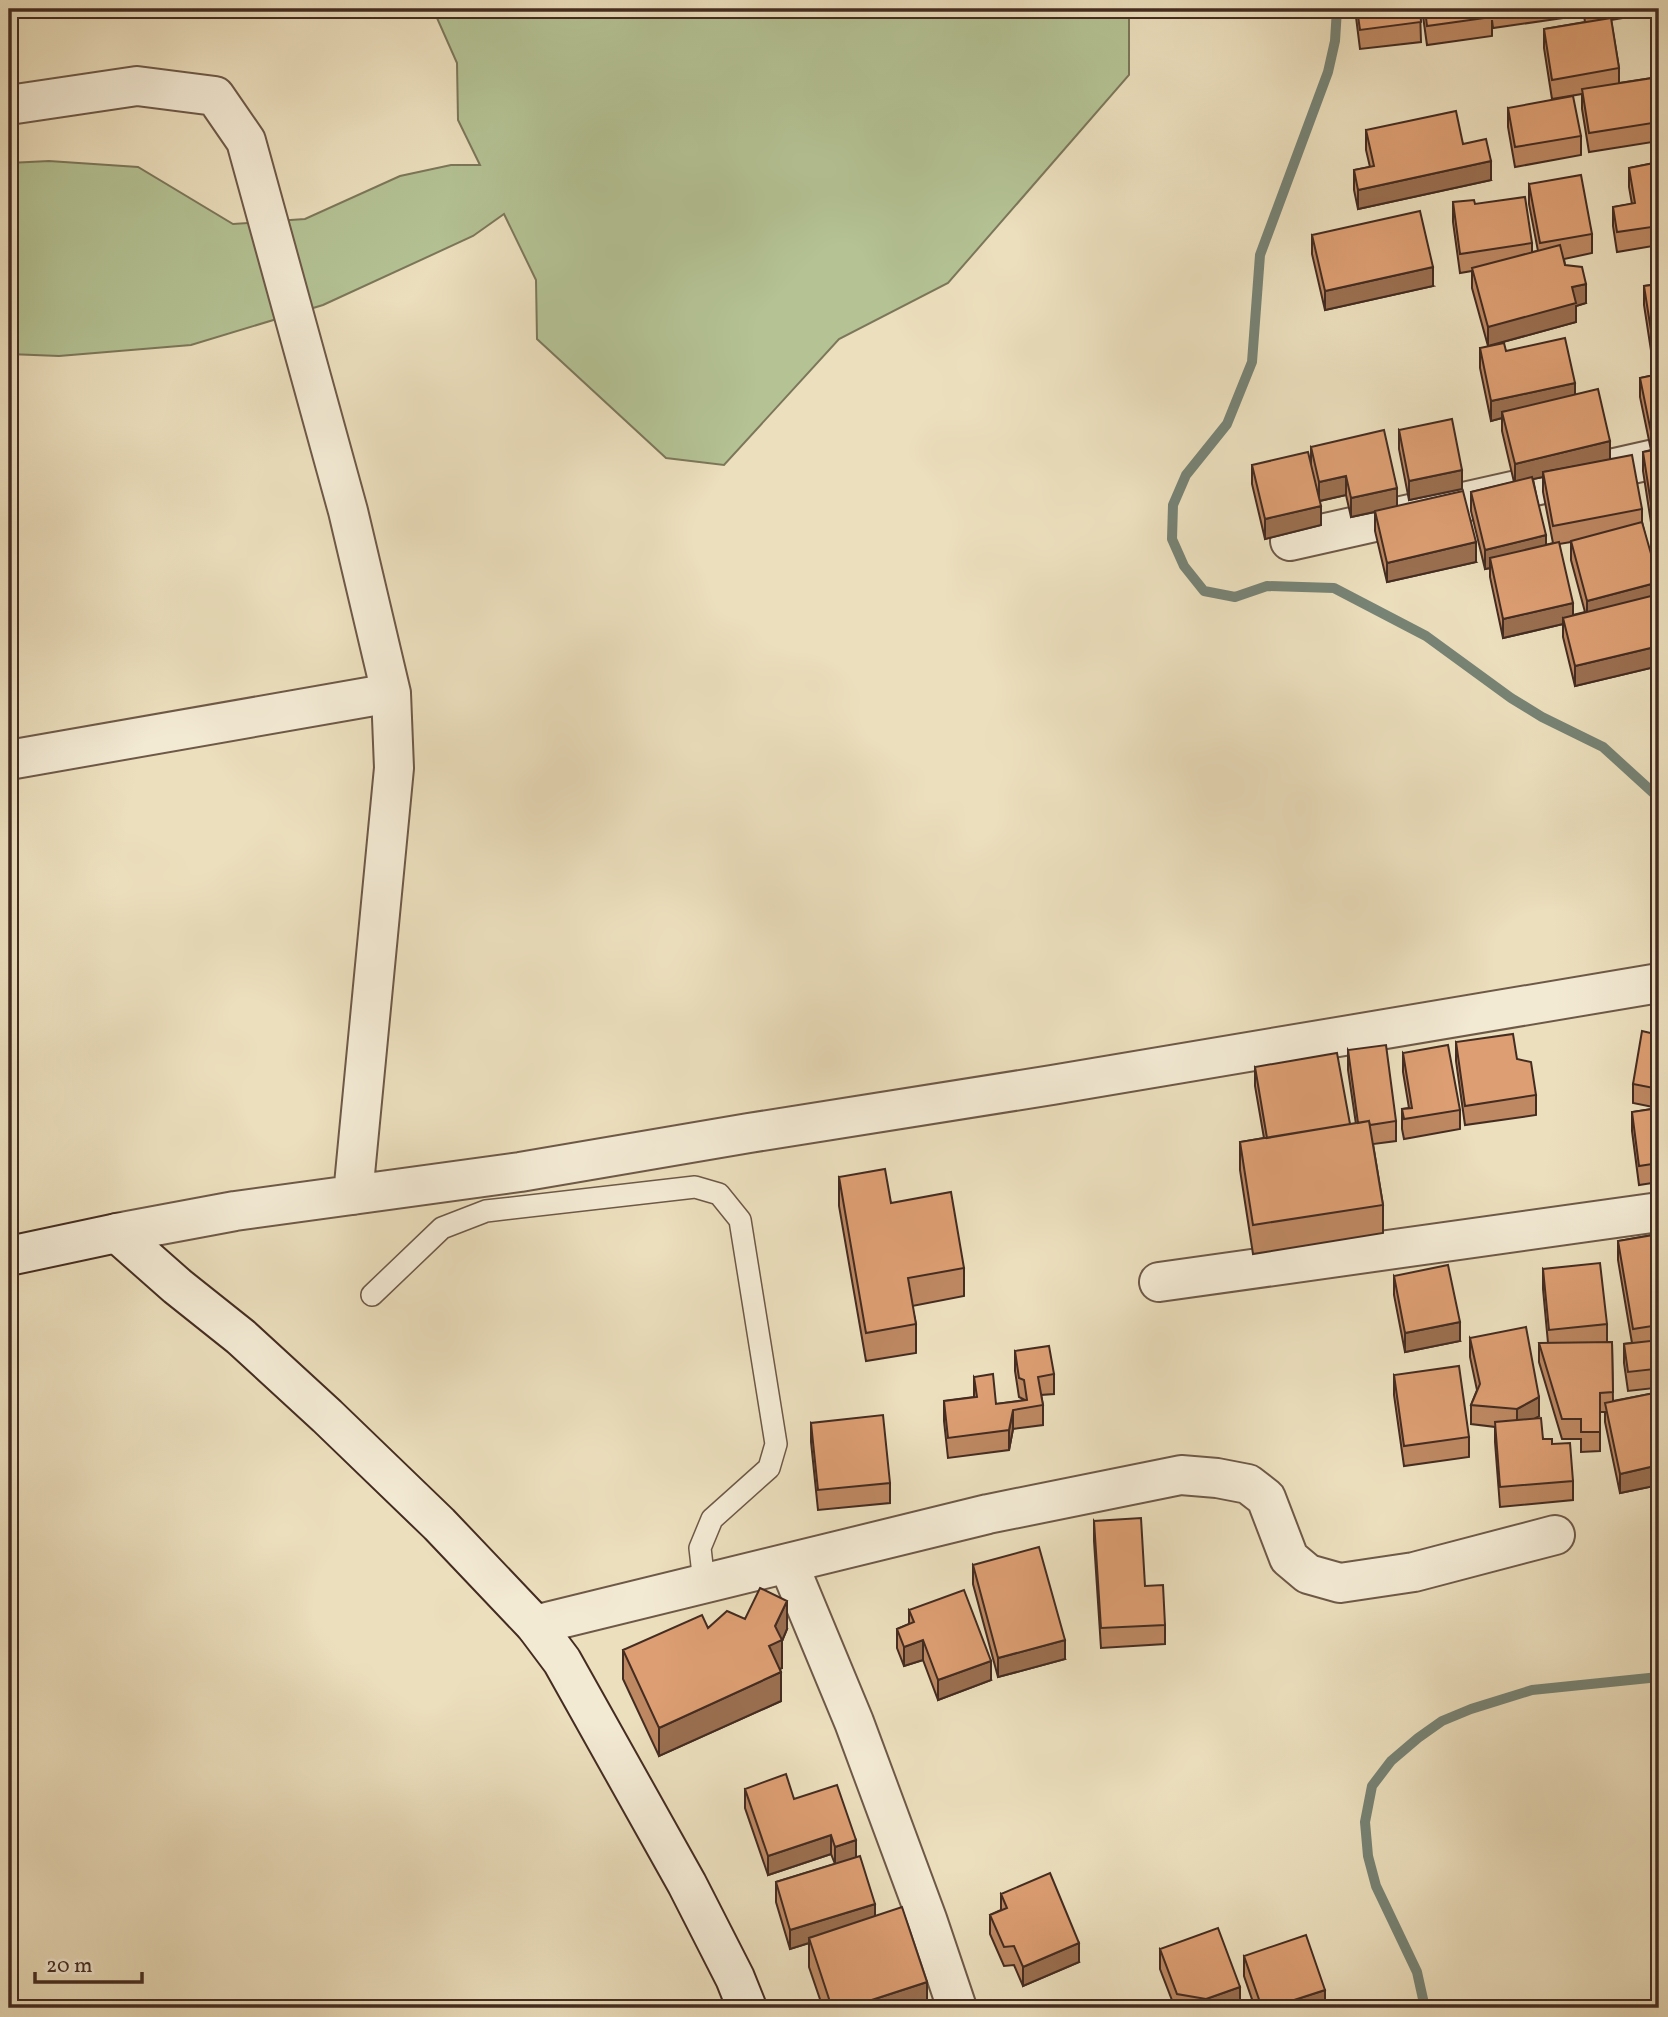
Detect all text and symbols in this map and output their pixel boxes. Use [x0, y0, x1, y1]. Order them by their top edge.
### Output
scale bar [35, 1940, 142, 1984]
text: 20 m [46, 1952, 92, 1981]

